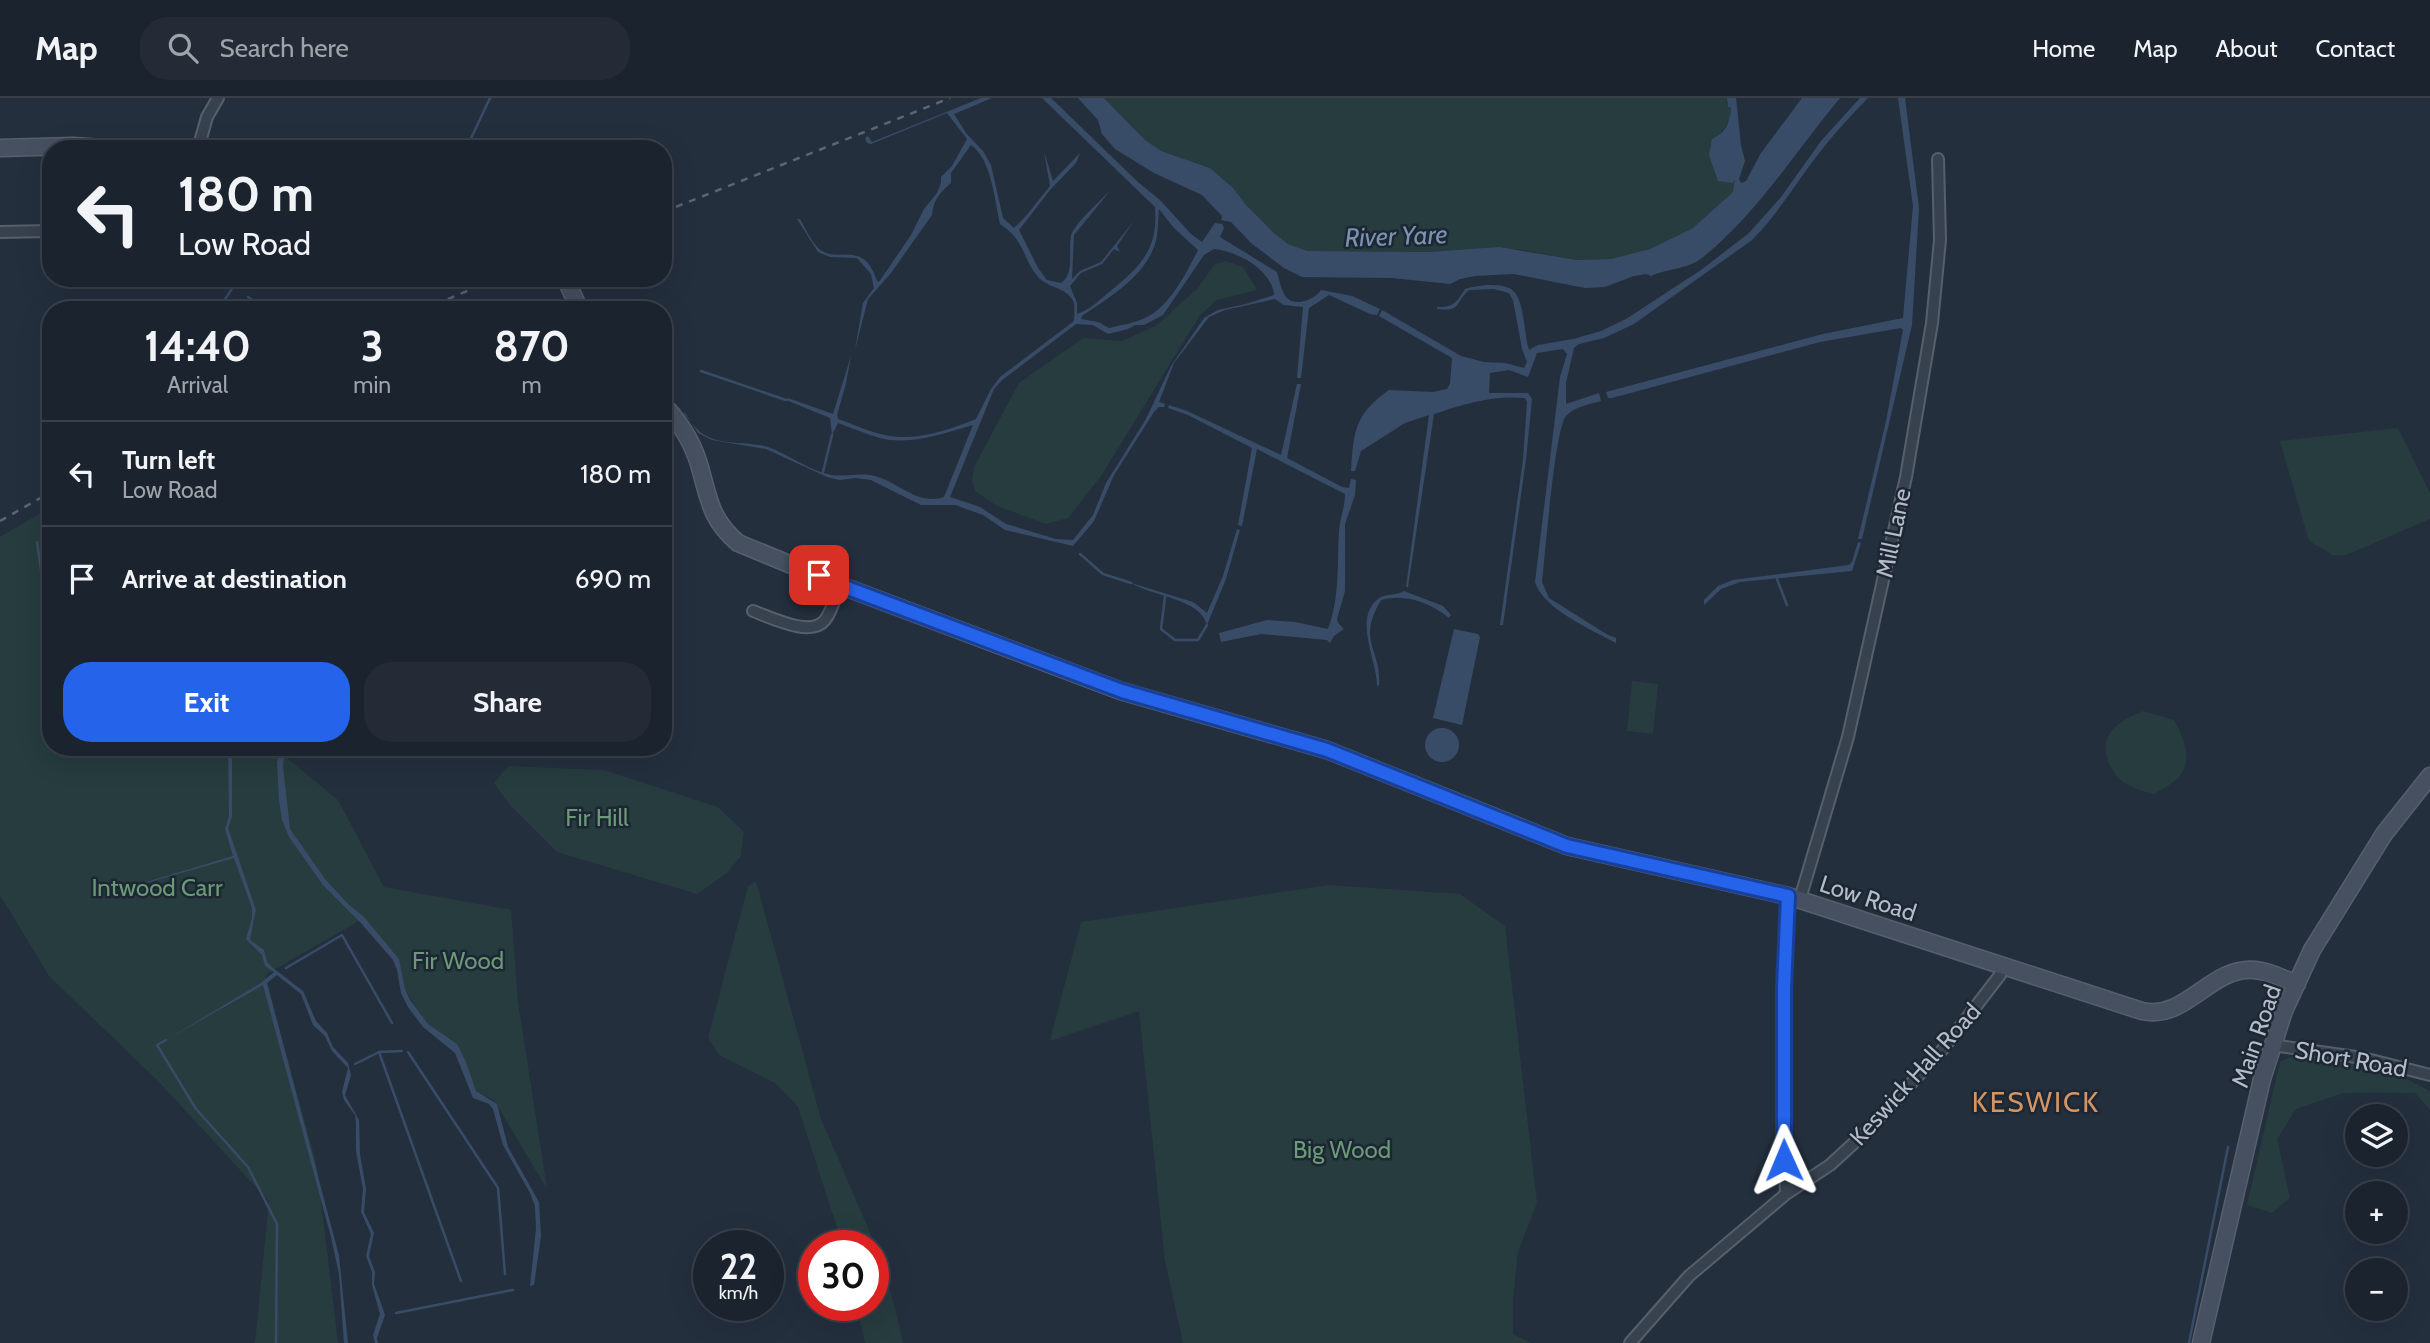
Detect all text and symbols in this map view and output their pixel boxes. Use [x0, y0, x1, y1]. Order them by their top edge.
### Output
search box [140, 17, 630, 80]
text: Map [35, 28, 98, 68]
icon: search [164, 29, 202, 67]
text: Search here [220, 32, 349, 64]
text: Home [2032, 34, 2095, 63]
text: Map [2133, 34, 2178, 63]
text: About [2216, 34, 2278, 63]
text: Contact [2316, 34, 2395, 63]
text: 180 m [178, 164, 314, 223]
icon: left [63, 168, 154, 259]
water label: River Yare [1344, 218, 1448, 254]
text: Low Road [178, 224, 311, 263]
text: 14:40 [144, 320, 251, 372]
text: 3 [361, 320, 384, 372]
text: 870 [494, 320, 570, 372]
text: Arrival [167, 371, 228, 399]
text: min [353, 371, 391, 399]
text: m [522, 371, 542, 399]
text: Turn left [122, 444, 215, 476]
icon: left [63, 455, 101, 493]
text: 180 m [580, 458, 651, 490]
text: Low Road [122, 476, 218, 504]
street label: Mill Lane [1869, 486, 1917, 580]
pin [789, 545, 849, 605]
icon: arrive [800, 556, 838, 594]
icon: arrive [63, 560, 101, 598]
text: Arrive at destination [122, 563, 347, 595]
text: 690 m [575, 563, 651, 595]
button: Exit [63, 662, 350, 742]
button: Share [364, 662, 651, 742]
park label: Fir Hill [565, 803, 629, 832]
street label: Low Road [1816, 869, 1920, 927]
park label: Intwood Carr [91, 873, 223, 902]
park label: Fir Wood [412, 946, 504, 975]
street label: Main Road [2225, 981, 2287, 1091]
street label: Keswick Hall Road [1843, 997, 1987, 1151]
street label: Short Road [2293, 1035, 2409, 1083]
district label: KESWICK [1972, 1085, 2100, 1119]
map controls [2345, 1104, 2408, 1321]
button: layers [2345, 1104, 2408, 1167]
position arrow [1747, 1123, 1821, 1197]
park label: Big Wood [1293, 1135, 1391, 1164]
button: + [2345, 1181, 2408, 1244]
speed limit sign: 30 [798, 1230, 889, 1321]
text: 22 [720, 1245, 757, 1288]
button: − [2345, 1258, 2408, 1321]
text: km/h [719, 1282, 758, 1304]

